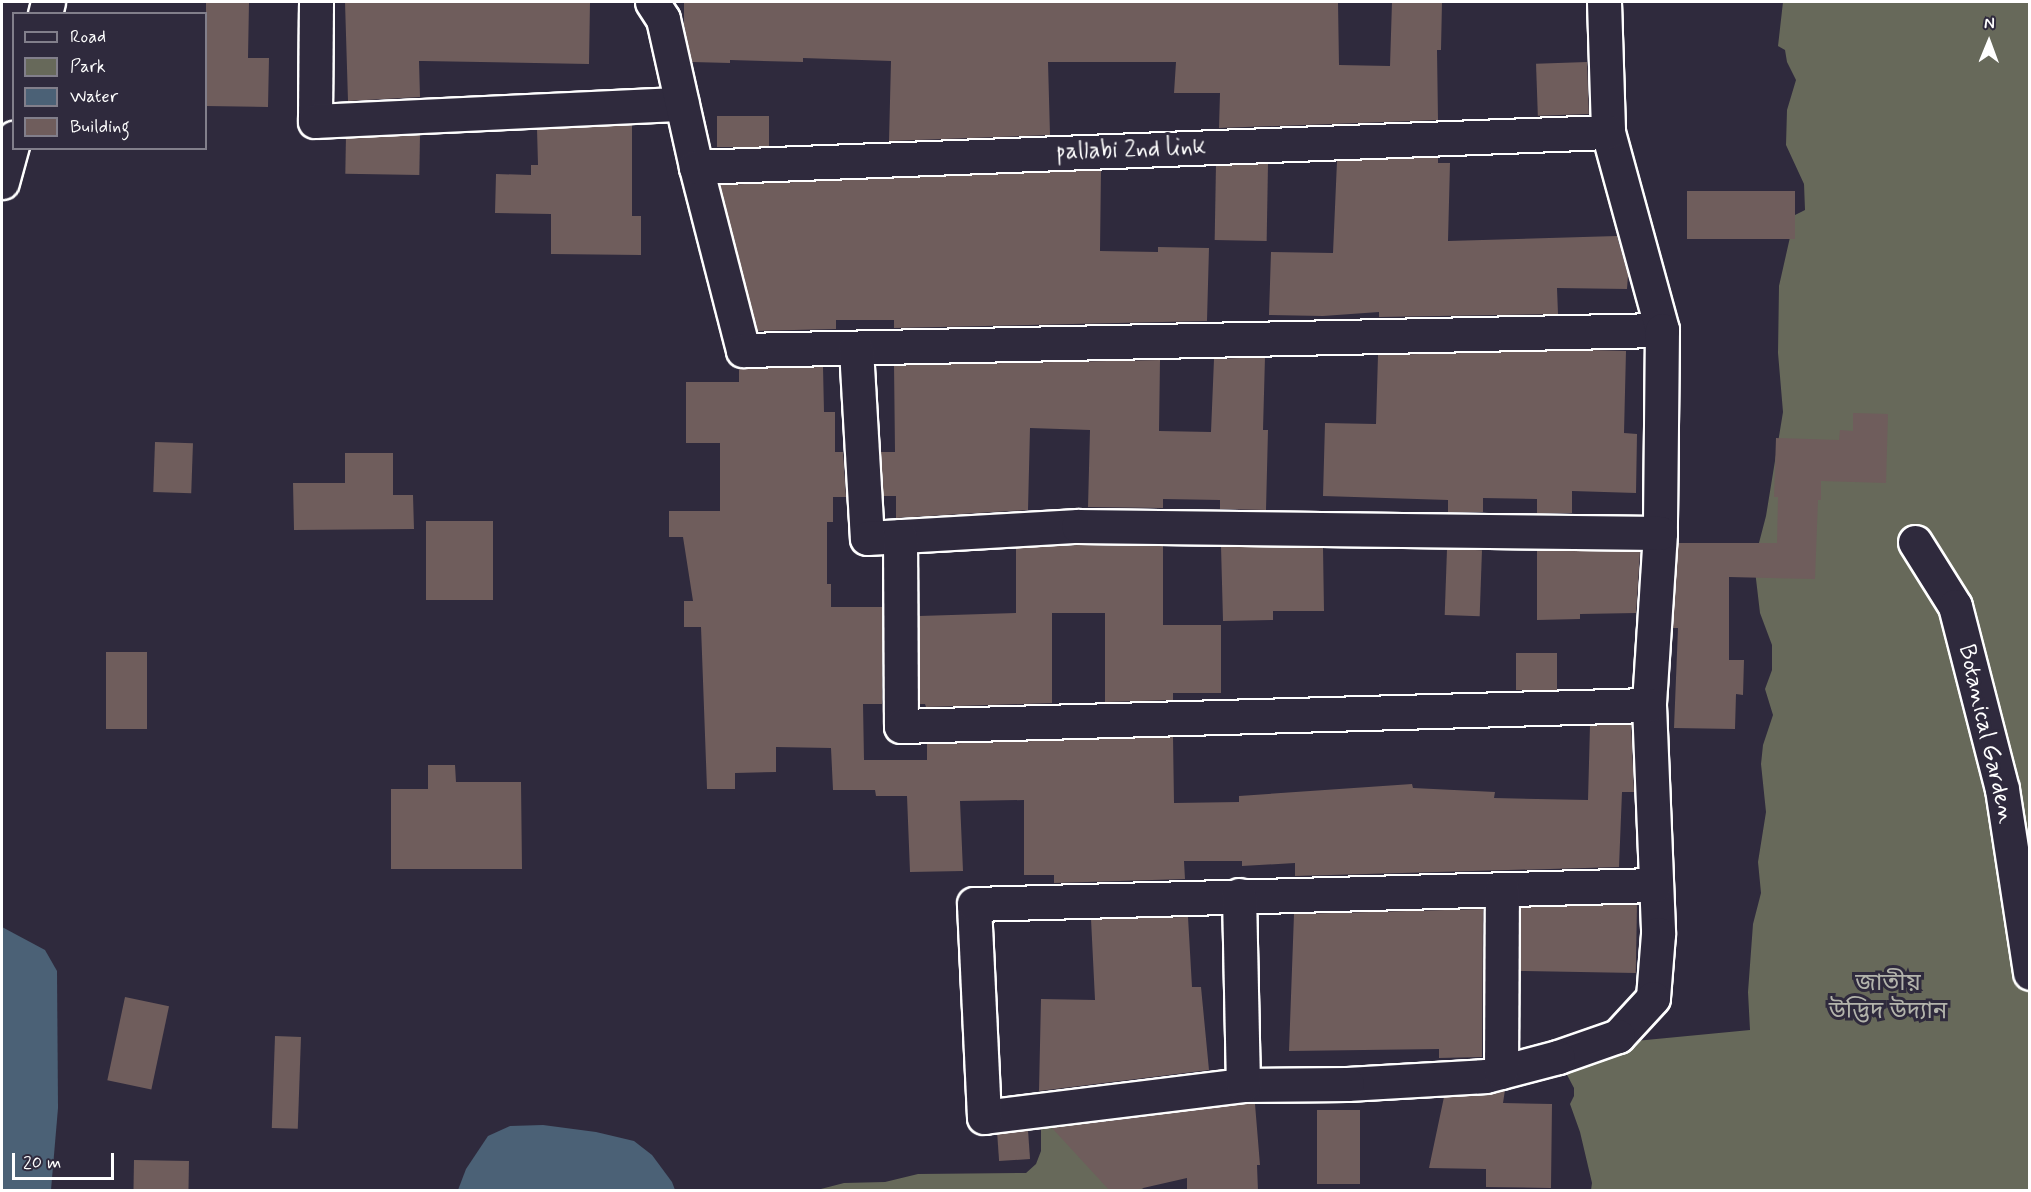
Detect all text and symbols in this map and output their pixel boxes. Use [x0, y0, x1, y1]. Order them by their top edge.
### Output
legend [12, 12, 207, 150]
north arrow [1959, 12, 2019, 72]
text: N [1984, 13, 1995, 34]
text: Road [70, 25, 106, 49]
text: Park [70, 55, 106, 79]
text: Water [70, 85, 118, 109]
text: Building [70, 115, 130, 139]
street label: pallabi 2nd link [1055, 133, 1207, 167]
street label: Botanical Garden [1952, 646, 2020, 822]
park label: জাতীয় উদ্ভিদ উদ্যান [1829, 970, 1947, 1026]
scale bar [15, 1141, 117, 1179]
text: 20 m [23, 1151, 61, 1175]

